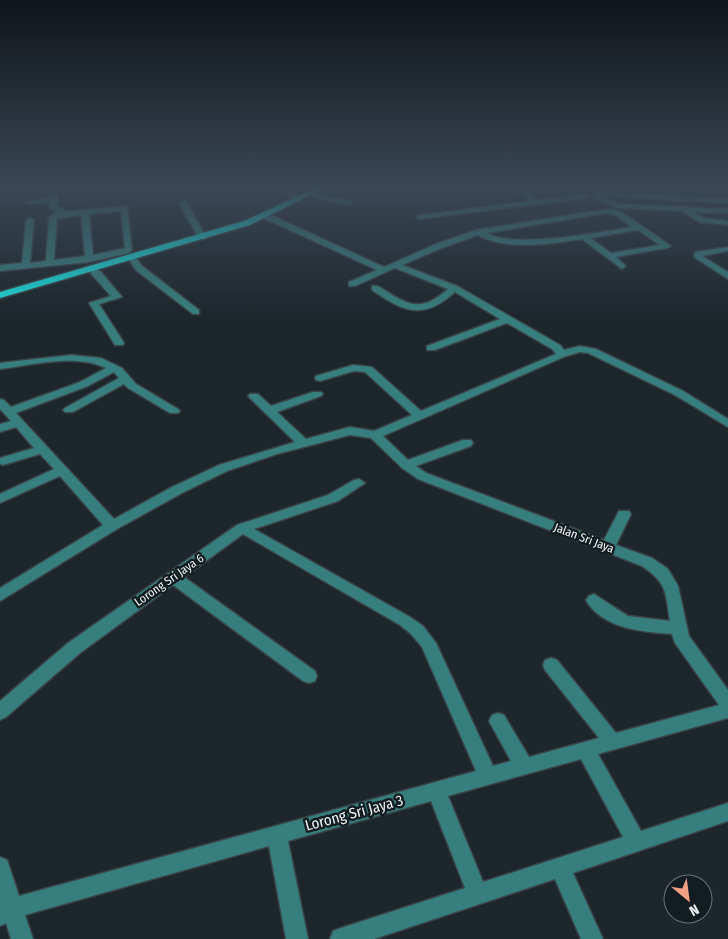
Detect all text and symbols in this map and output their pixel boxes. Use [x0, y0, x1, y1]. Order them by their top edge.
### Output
street label: Jalan Sri Jaya [552, 520, 616, 556]
street label: Lorong Sri Jaya 6 [132, 551, 206, 609]
street label: Lorong Sri Jaya 3 [303, 791, 405, 835]
north arrow [663, 874, 713, 924]
text: N [686, 900, 702, 919]

